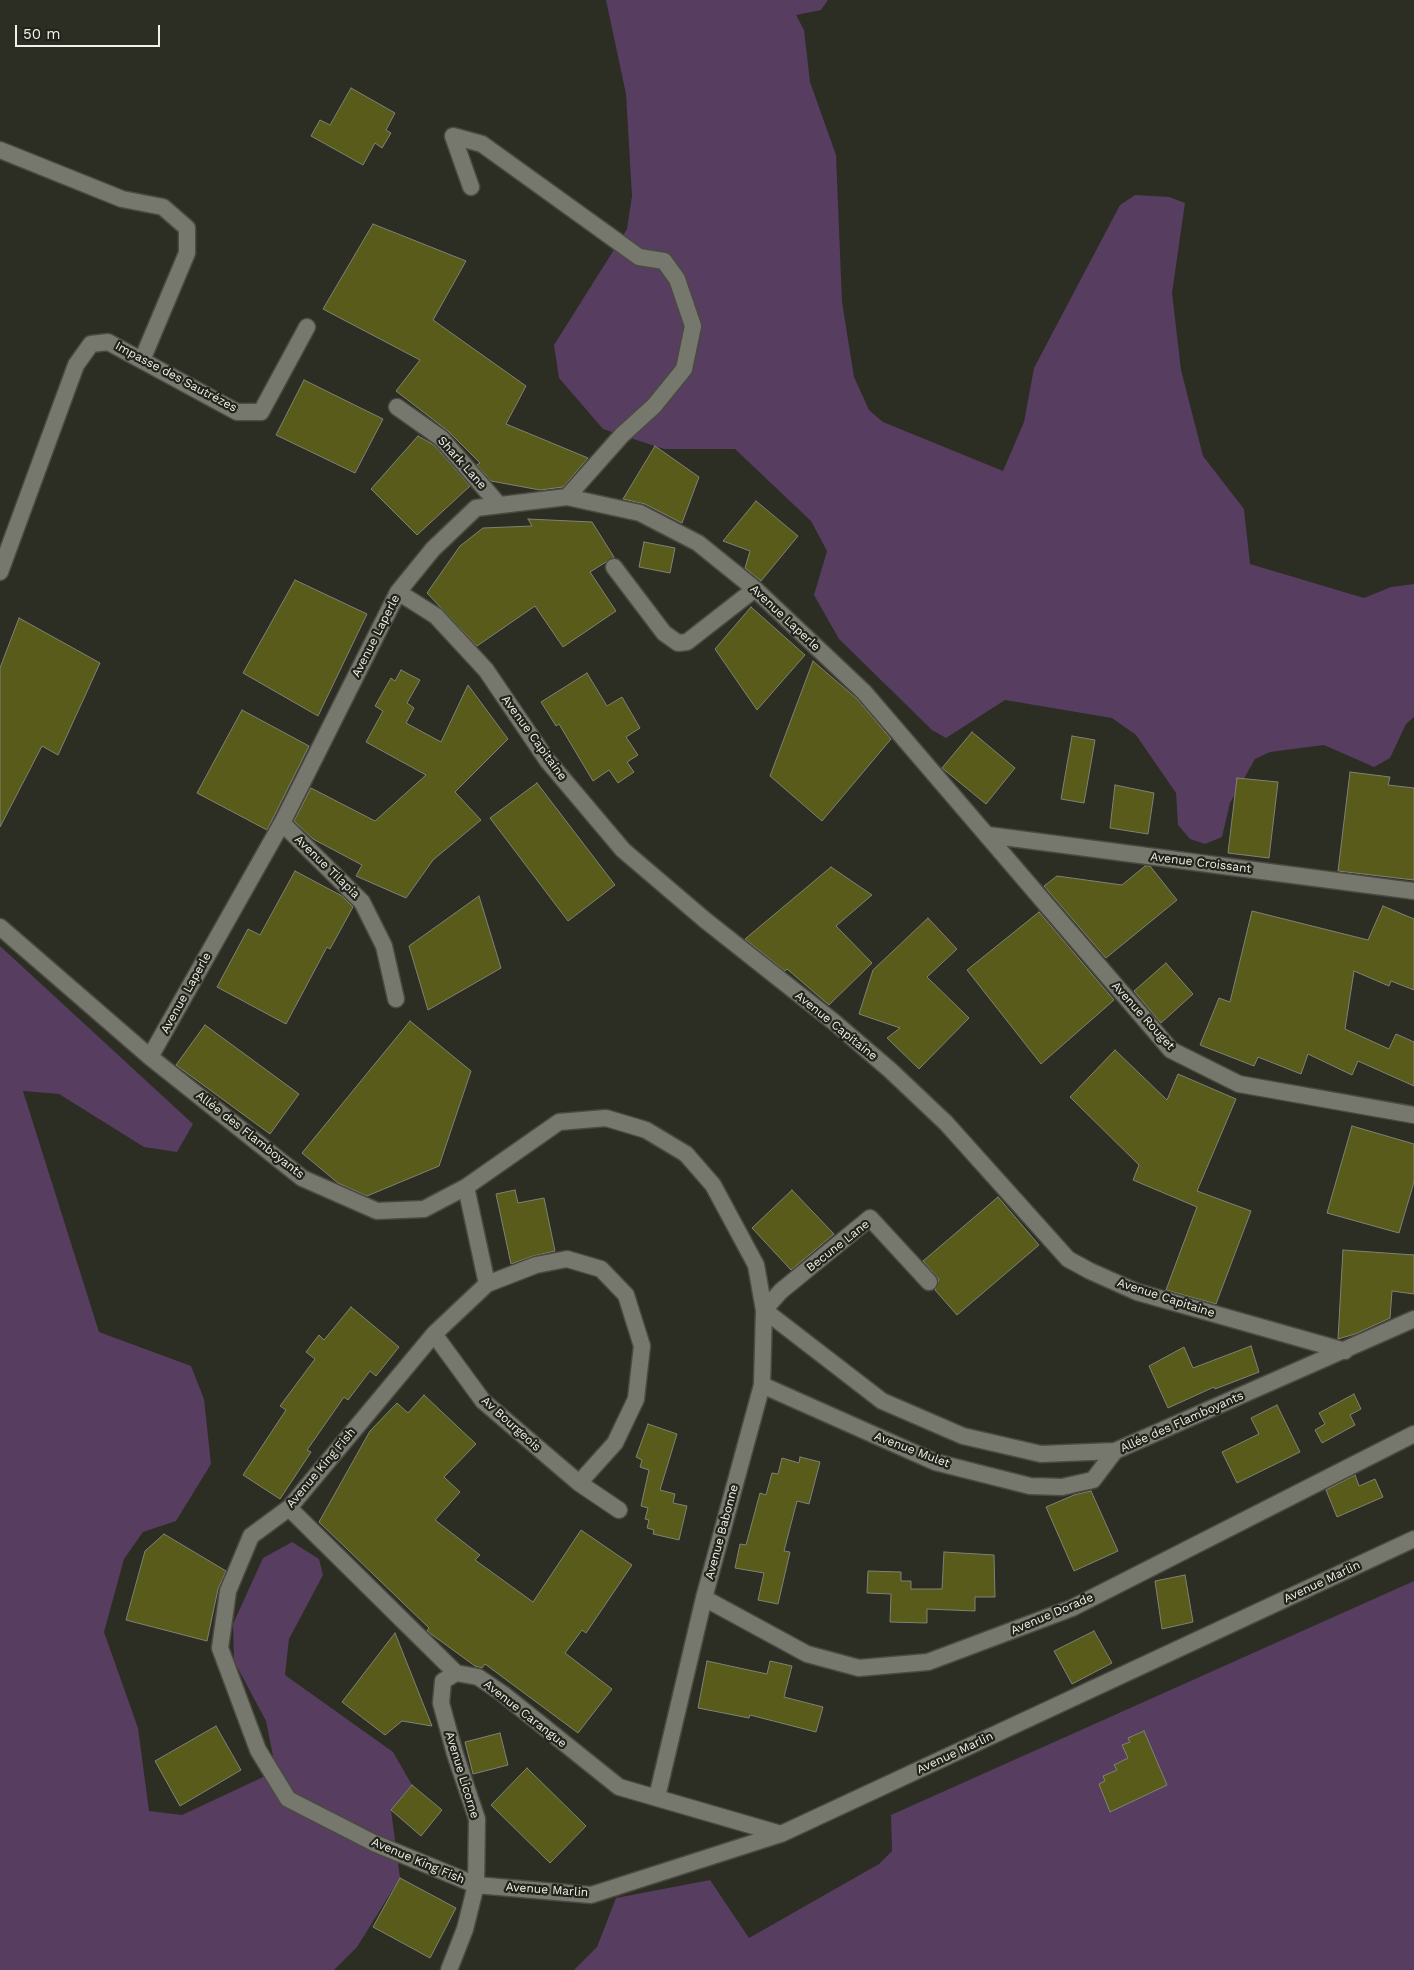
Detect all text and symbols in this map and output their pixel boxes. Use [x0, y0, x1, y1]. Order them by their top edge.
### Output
scale bar [18, 15, 162, 47]
text: 50 m [23, 25, 60, 43]
street label: Impasse des Sautrézes [113, 339, 239, 415]
street label: Shark Lane [435, 434, 489, 492]
street label: Avenue Laperle [747, 582, 823, 654]
street label: Avenue Laperle [349, 592, 403, 680]
street label: Avenue Capitaine [498, 693, 570, 783]
street label: Avenue Tilapia [292, 832, 362, 902]
street label: Avenue Croissant [1150, 850, 1252, 876]
street label: Avenue Laperle [158, 950, 214, 1036]
street label: Avenue Rouget [1109, 979, 1177, 1053]
street label: Avenue Capitaine [792, 988, 880, 1064]
street label: Allée des Flamboyants [193, 1088, 307, 1182]
street label: Becune Lane [804, 1217, 872, 1275]
street label: Avenue Capitaine [1115, 1275, 1217, 1321]
street label: Allée des Flamboyants [1118, 1388, 1246, 1456]
street label: Av Bourgeois [478, 1394, 544, 1454]
street label: Avenue King Fish [283, 1425, 359, 1511]
street label: Avenue Mulet [872, 1429, 952, 1471]
street label: Avenue Babonne [702, 1483, 742, 1581]
street label: Avenue Marlin [1281, 1558, 1363, 1606]
street label: Avenue Dorade [1009, 1590, 1095, 1638]
street label: Avenue Carangue [481, 1677, 569, 1751]
street label: Avenue Marlin [914, 1729, 996, 1777]
street label: Avenue Licorne [442, 1730, 482, 1820]
street label: Avenue King Fish [369, 1835, 467, 1887]
street label: Avenue Marlin [505, 1880, 589, 1900]

